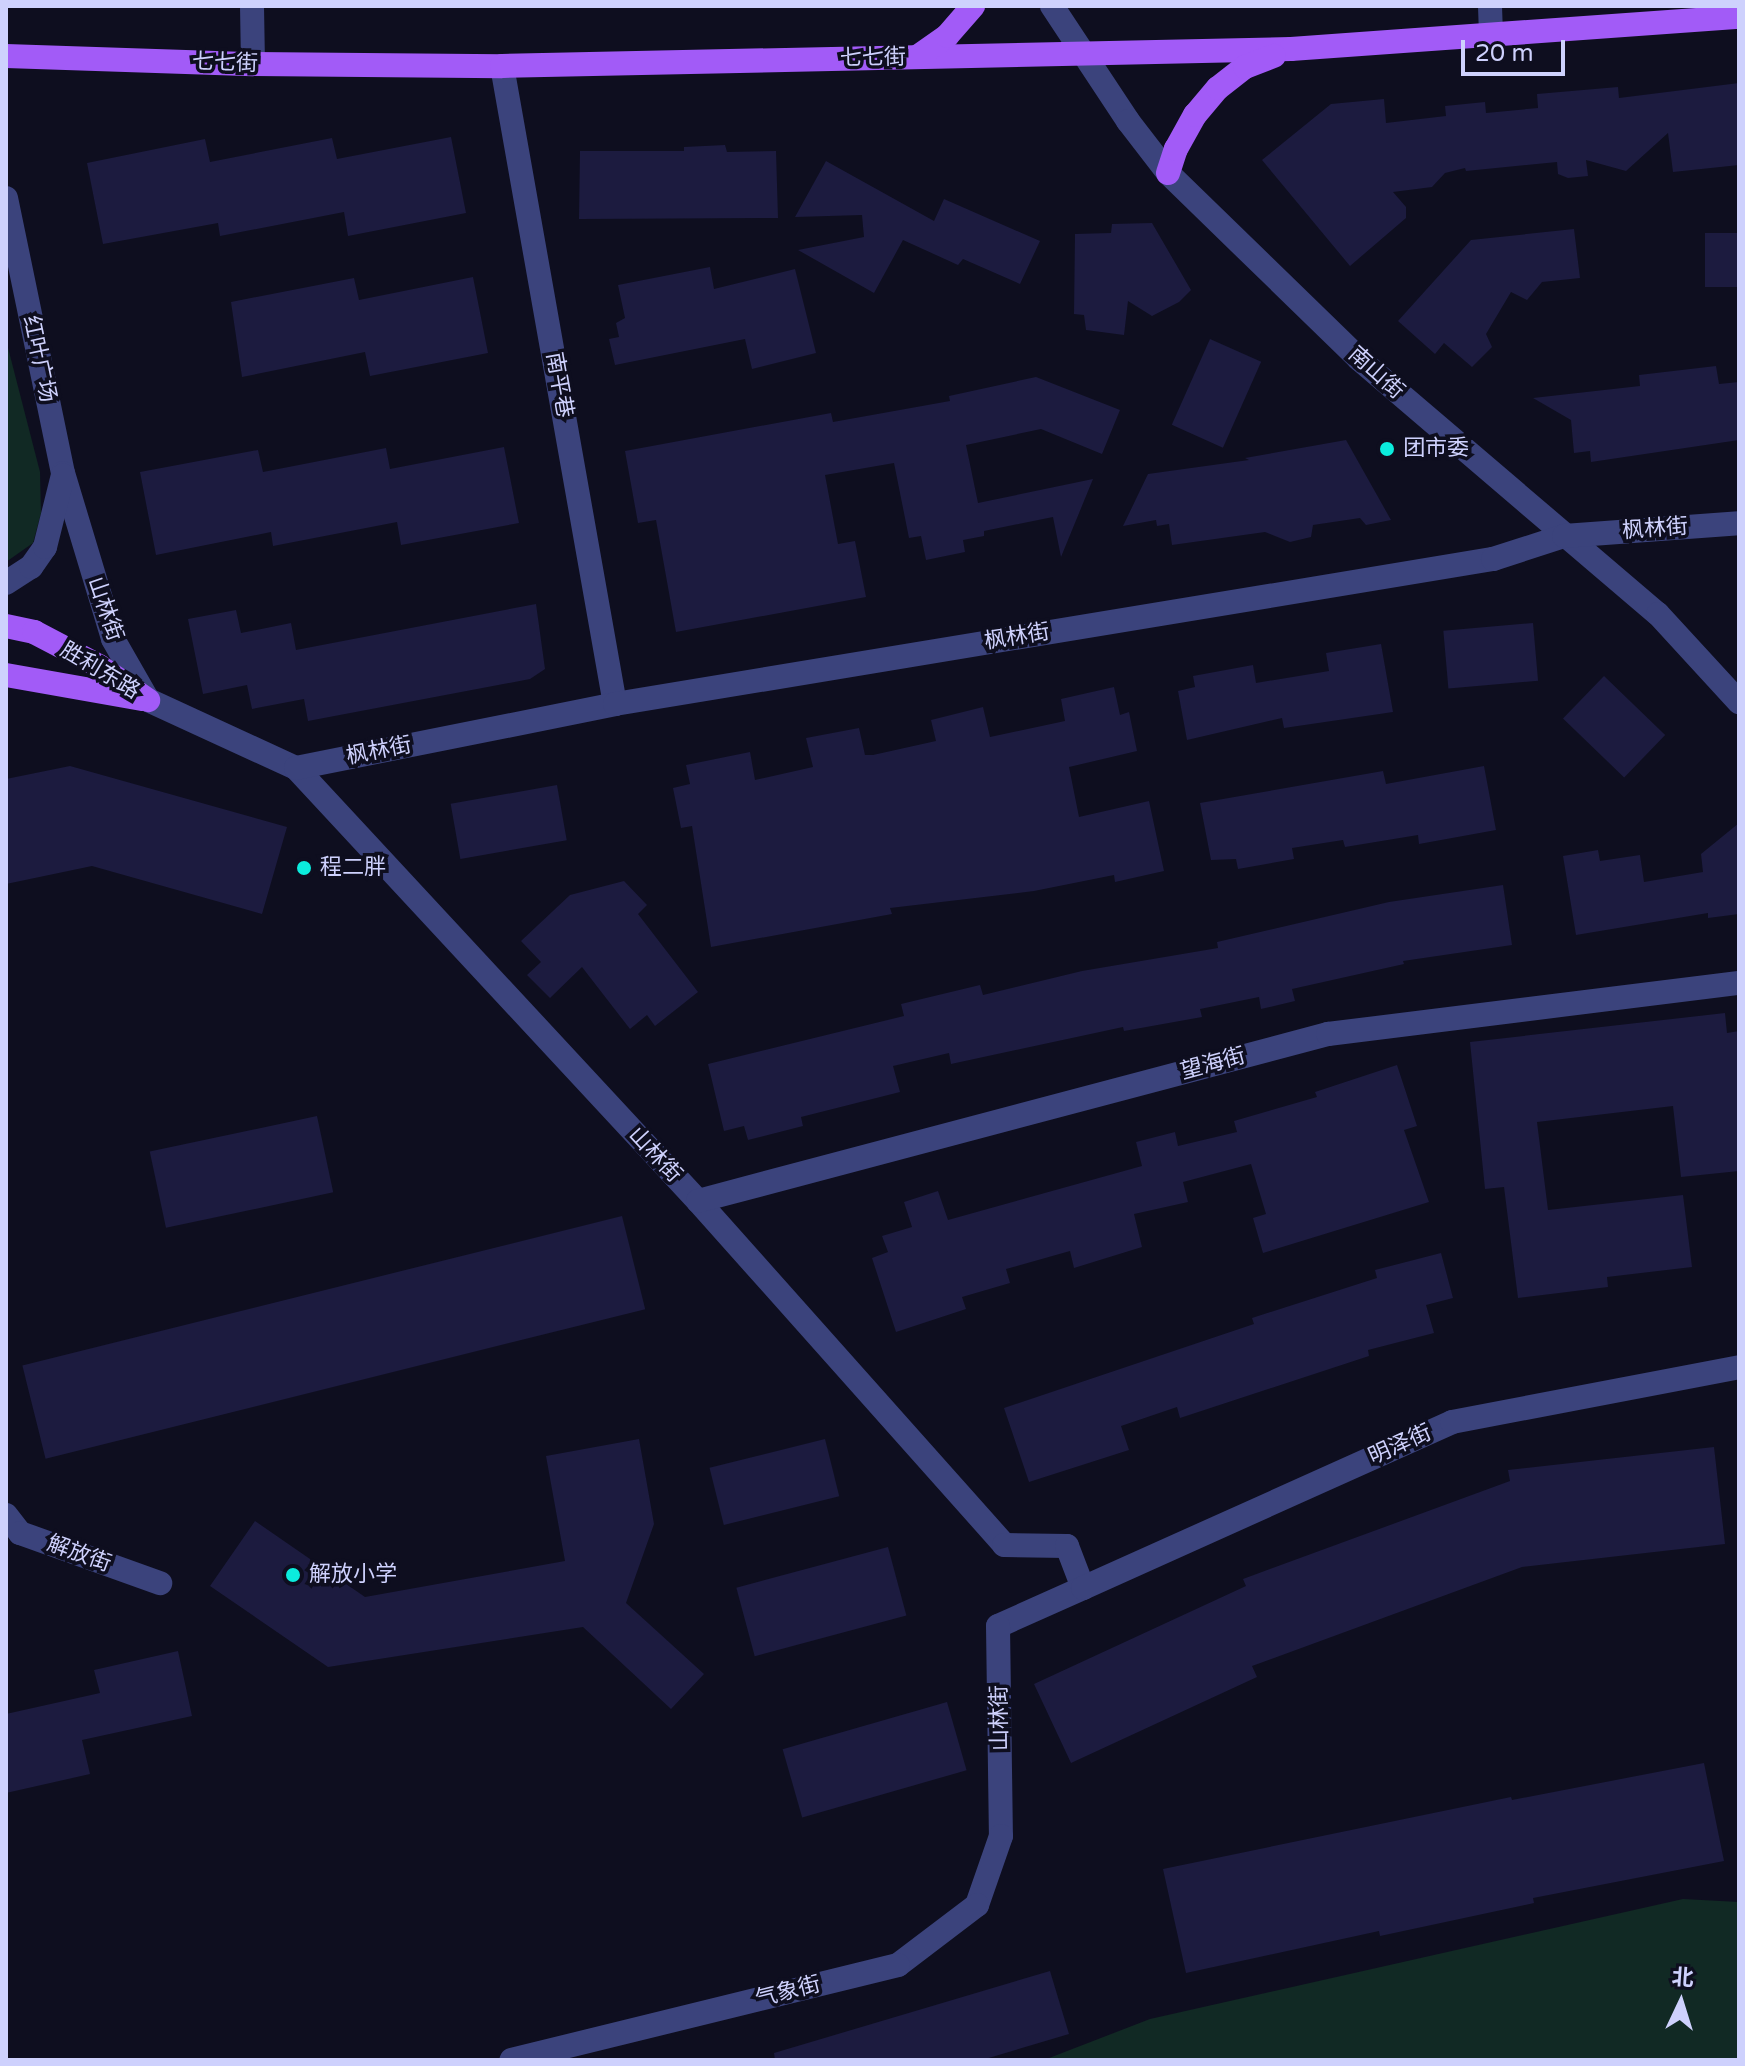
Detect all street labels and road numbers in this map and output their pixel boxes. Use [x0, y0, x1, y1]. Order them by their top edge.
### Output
street label: 七七街 [840, 44, 906, 72]
street label: 七七街 [192, 49, 258, 77]
street label: 红叶广场 [17, 313, 61, 405]
street label: 南山街 [1343, 341, 1409, 405]
street label: 南平巷 [540, 350, 578, 420]
street label: 枫林街 [1621, 514, 1689, 544]
street label: 山林街 [82, 574, 128, 644]
street label: 枫林街 [982, 619, 1052, 655]
street label: 胜利东路 [55, 637, 145, 705]
street label: 枫林街 [344, 732, 414, 770]
street label: 望海街 [1178, 1043, 1248, 1085]
street label: 山林街 [623, 1122, 687, 1188]
street label: 明泽街 [1364, 1420, 1436, 1470]
street label: 解放街 [43, 1530, 115, 1578]
street label: 山林街 [986, 1685, 1014, 1751]
street label: 气象街 [753, 1971, 823, 2013]

